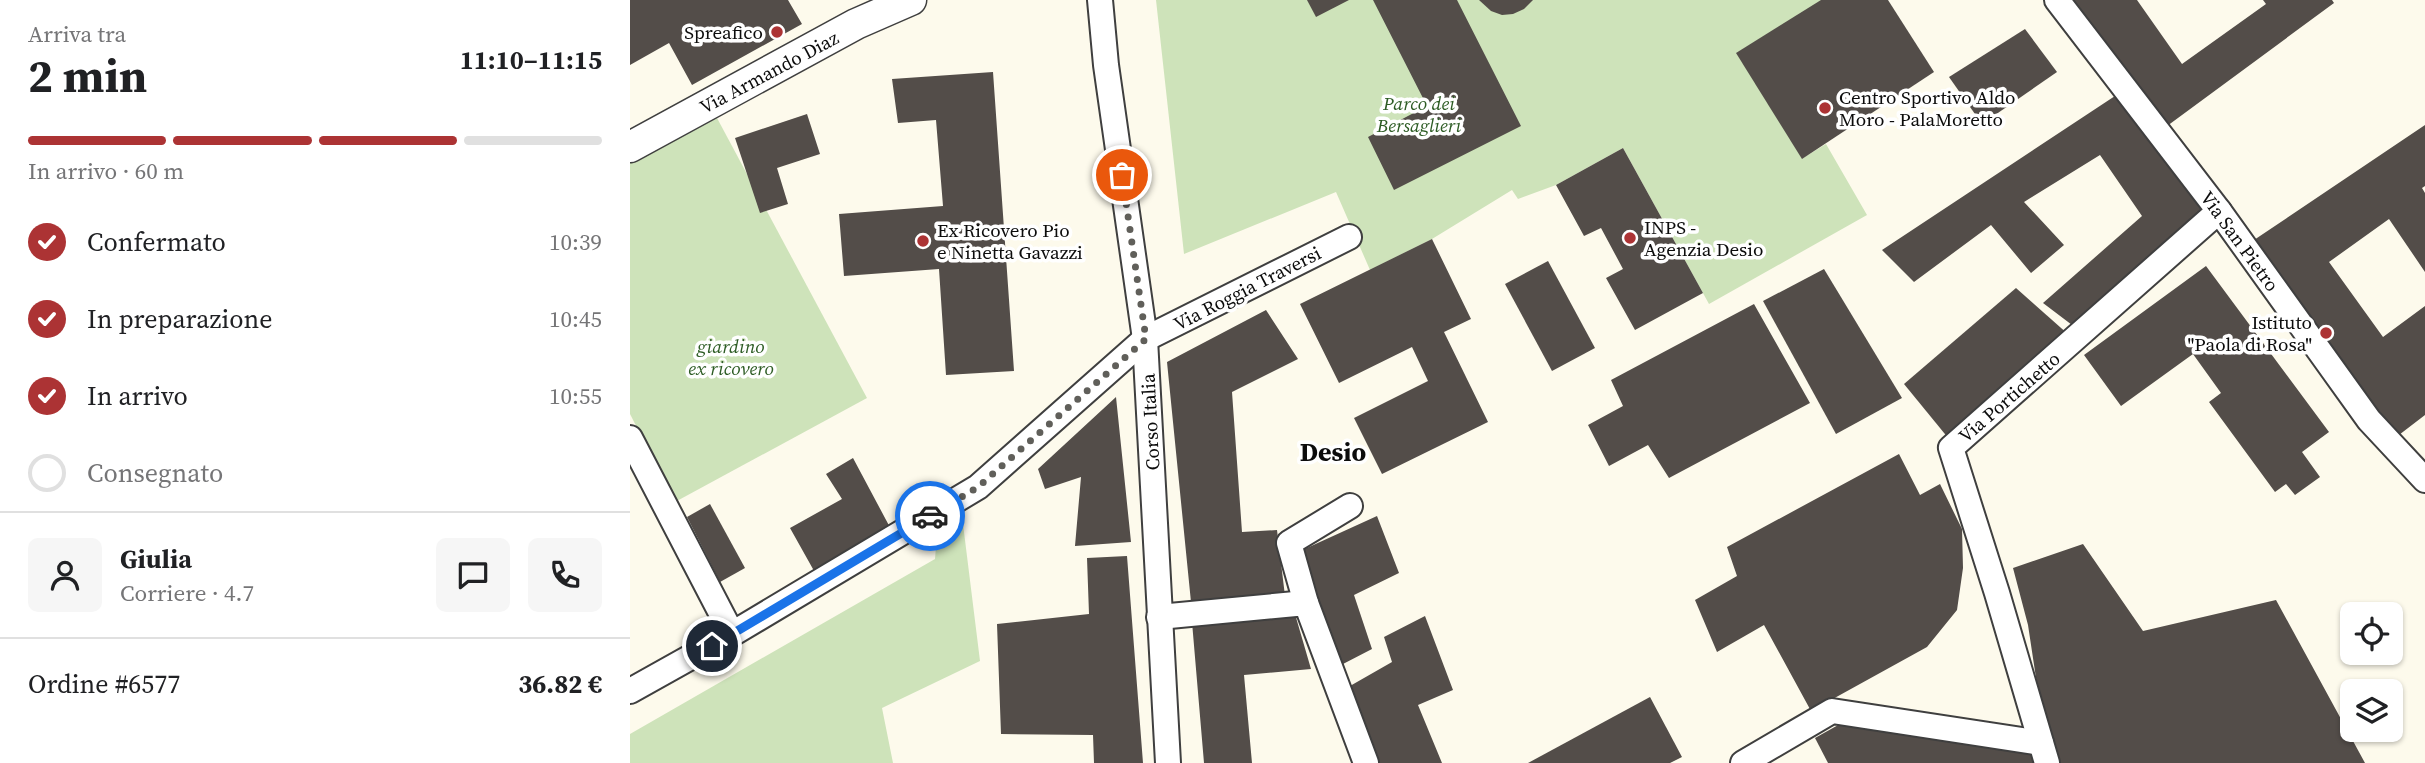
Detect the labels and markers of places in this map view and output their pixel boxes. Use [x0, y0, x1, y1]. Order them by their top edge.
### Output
place label: Spreafico [684, 19, 763, 45]
marker: Spreafico [769, 24, 785, 40]
place label: Centro Sportivo Aldo Moro - PalaMoretto [1839, 84, 2016, 132]
marker: Centro Sportivo Aldo Moro - PalaMoretto [1817, 100, 1833, 116]
pin [1092, 145, 1152, 205]
place label: INPS - Agenzia Desio [1644, 214, 1763, 262]
place label: Ex Ricovero Pio e Ninetta Gavazzi [937, 217, 1083, 265]
marker: INPS - Agenzia Desio [1622, 230, 1638, 246]
marker: Ex Ricovero Pio e Ninetta Gavazzi [915, 233, 931, 249]
place label: Istituto "Paola di Rosa" [2188, 309, 2312, 357]
marker: Istituto "Paola di Rosa" [2318, 325, 2334, 341]
pin [682, 616, 742, 676]

